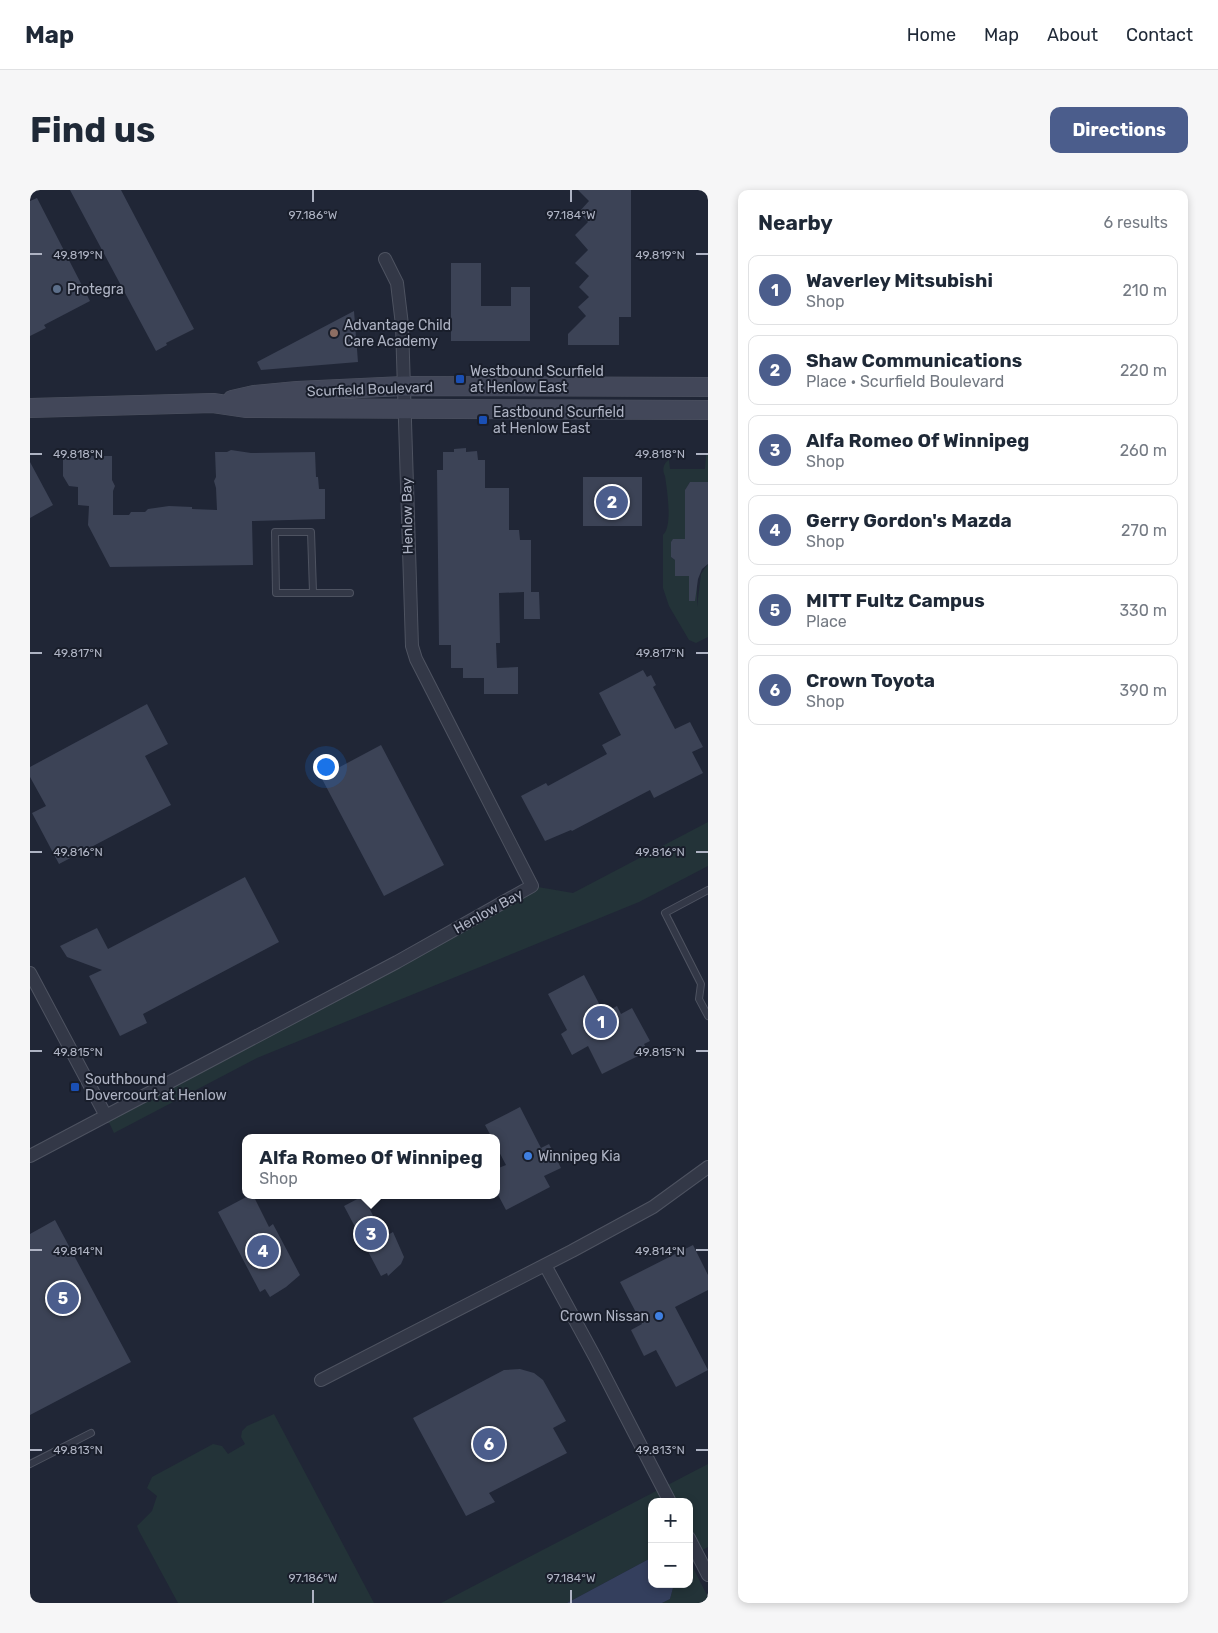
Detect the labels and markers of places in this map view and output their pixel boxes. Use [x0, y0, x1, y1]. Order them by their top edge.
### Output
place label: Protegra [67, 281, 124, 298]
marker: Protegra [51, 283, 63, 295]
place label: Advantage Child Care Academy [344, 317, 451, 350]
marker: Advantage Child Care Academy [328, 327, 340, 339]
place label: Westbound Scurfield at Henlow East [470, 363, 604, 396]
marker: Westbound Scurfield at Henlow East [454, 373, 466, 385]
place label: Eastbound Scurfield at Henlow East [493, 404, 624, 437]
marker: Eastbound Scurfield at Henlow East [477, 414, 489, 426]
pin: 2 [596, 483, 628, 521]
pin: 1 [585, 1003, 617, 1041]
place label: Southbound Dovercourt at Henlow [85, 1071, 227, 1104]
marker: Southbound Dovercourt at Henlow [69, 1081, 81, 1093]
place label: Winnipeg Kia [538, 1148, 620, 1165]
marker: Winnipeg Kia [522, 1150, 534, 1162]
pin: 3 [355, 1215, 387, 1253]
pin: 4 [247, 1232, 279, 1270]
pin: 5 [47, 1279, 79, 1317]
place label: Crown Nissan [560, 1308, 649, 1325]
marker: Crown Nissan [653, 1310, 665, 1322]
pin: 6 [473, 1425, 505, 1463]

